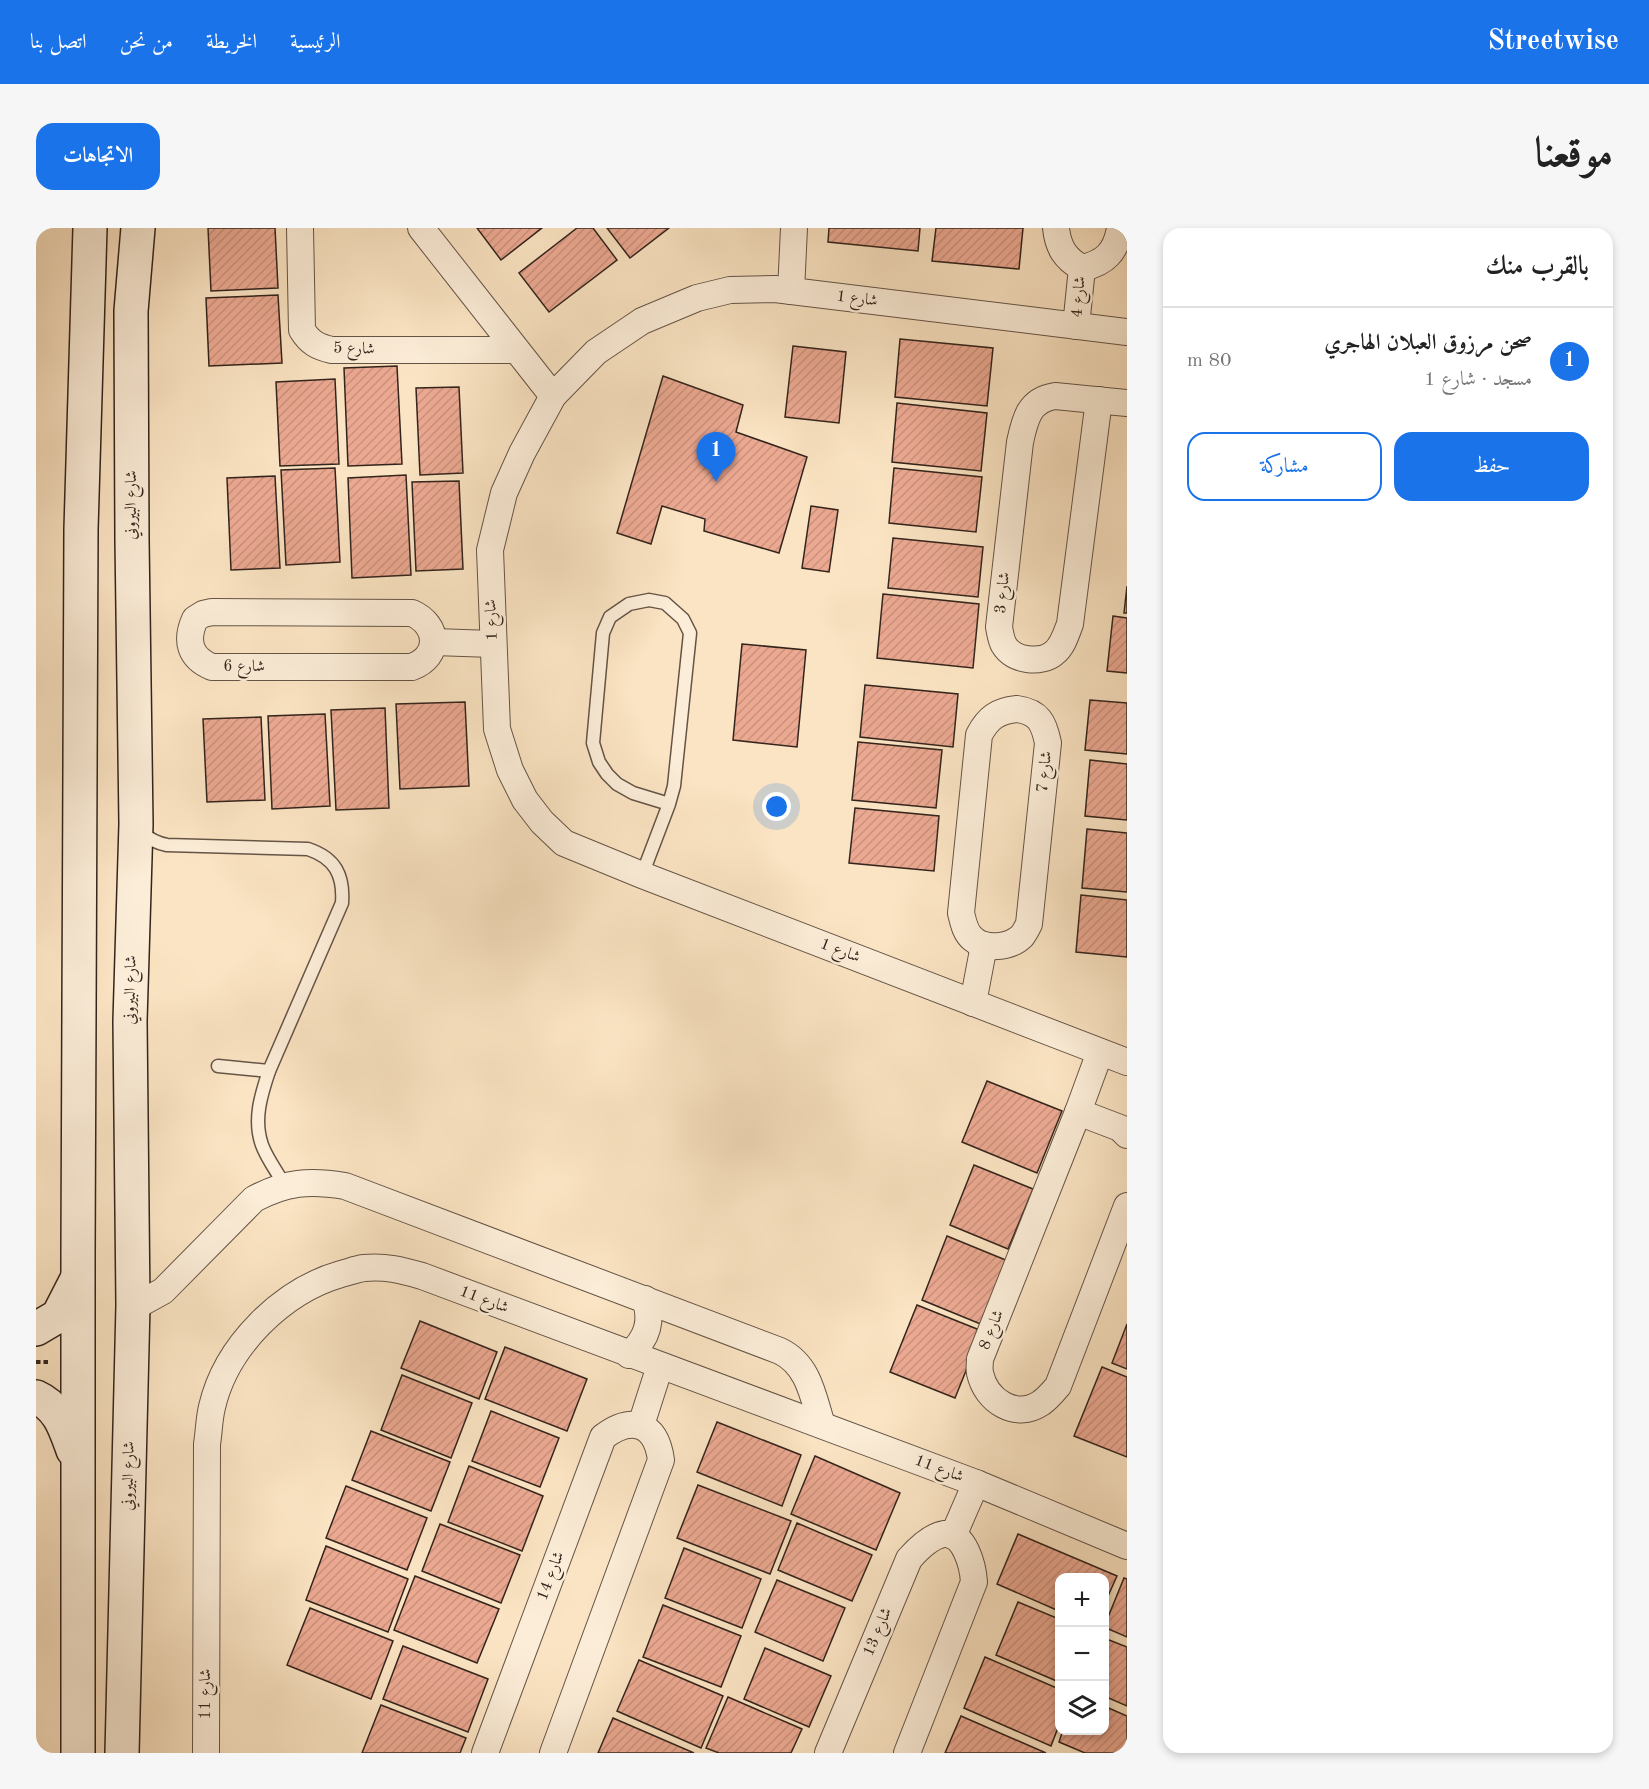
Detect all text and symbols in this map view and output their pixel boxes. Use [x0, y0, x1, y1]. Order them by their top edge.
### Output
text: Streetwise [1487, 28, 1619, 56]
text: اتصل بنا [30, 32, 87, 53]
text: من نحن [120, 32, 173, 53]
text: الخريطة [206, 32, 257, 53]
text: الرئيسية [290, 32, 341, 53]
button: الاتجاهات [36, 123, 160, 190]
text: موقعنا [1535, 134, 1613, 176]
text: بالقرب منك [1486, 254, 1589, 280]
street label: شارع 4 [1069, 276, 1093, 319]
street label: شارع 1 [835, 289, 879, 313]
text: صحن مرزوق العبلان الهاجري [1324, 332, 1532, 354]
street label: شارع 5 [333, 340, 375, 362]
text: 80 m [1187, 351, 1232, 371]
text: 1 [1564, 351, 1575, 371]
text: مسجد · شارع 1 [1424, 370, 1532, 390]
pin: 1 [696, 432, 736, 482]
button: مشاركة [1187, 432, 1382, 501]
button: حفظ [1394, 432, 1589, 501]
street label: شارع البيروني [124, 470, 144, 540]
street label: شارع 3 [993, 572, 1017, 615]
street label: شارع 1 [483, 599, 505, 641]
street label: شارع 6 [223, 659, 265, 679]
street label: شارع 7 [1035, 751, 1059, 794]
your location [762, 792, 791, 821]
street label: شارع 1 [816, 936, 862, 970]
street label: شارع البيروني [122, 955, 144, 1025]
street label: شارع 11 [456, 1283, 511, 1320]
street label: شارع 8 [977, 1308, 1011, 1354]
street label: شارع البيروني [120, 1441, 142, 1511]
street label: شارع 11 [911, 1452, 966, 1489]
street label: شارع 14 [534, 1549, 571, 1604]
map controls [1055, 1573, 1109, 1735]
button: + [1055, 1573, 1109, 1627]
street label: شارع 13 [861, 1605, 899, 1660]
button: − [1055, 1627, 1109, 1681]
street label: شارع 11 [198, 1669, 218, 1719]
button: layers [1055, 1681, 1109, 1735]

